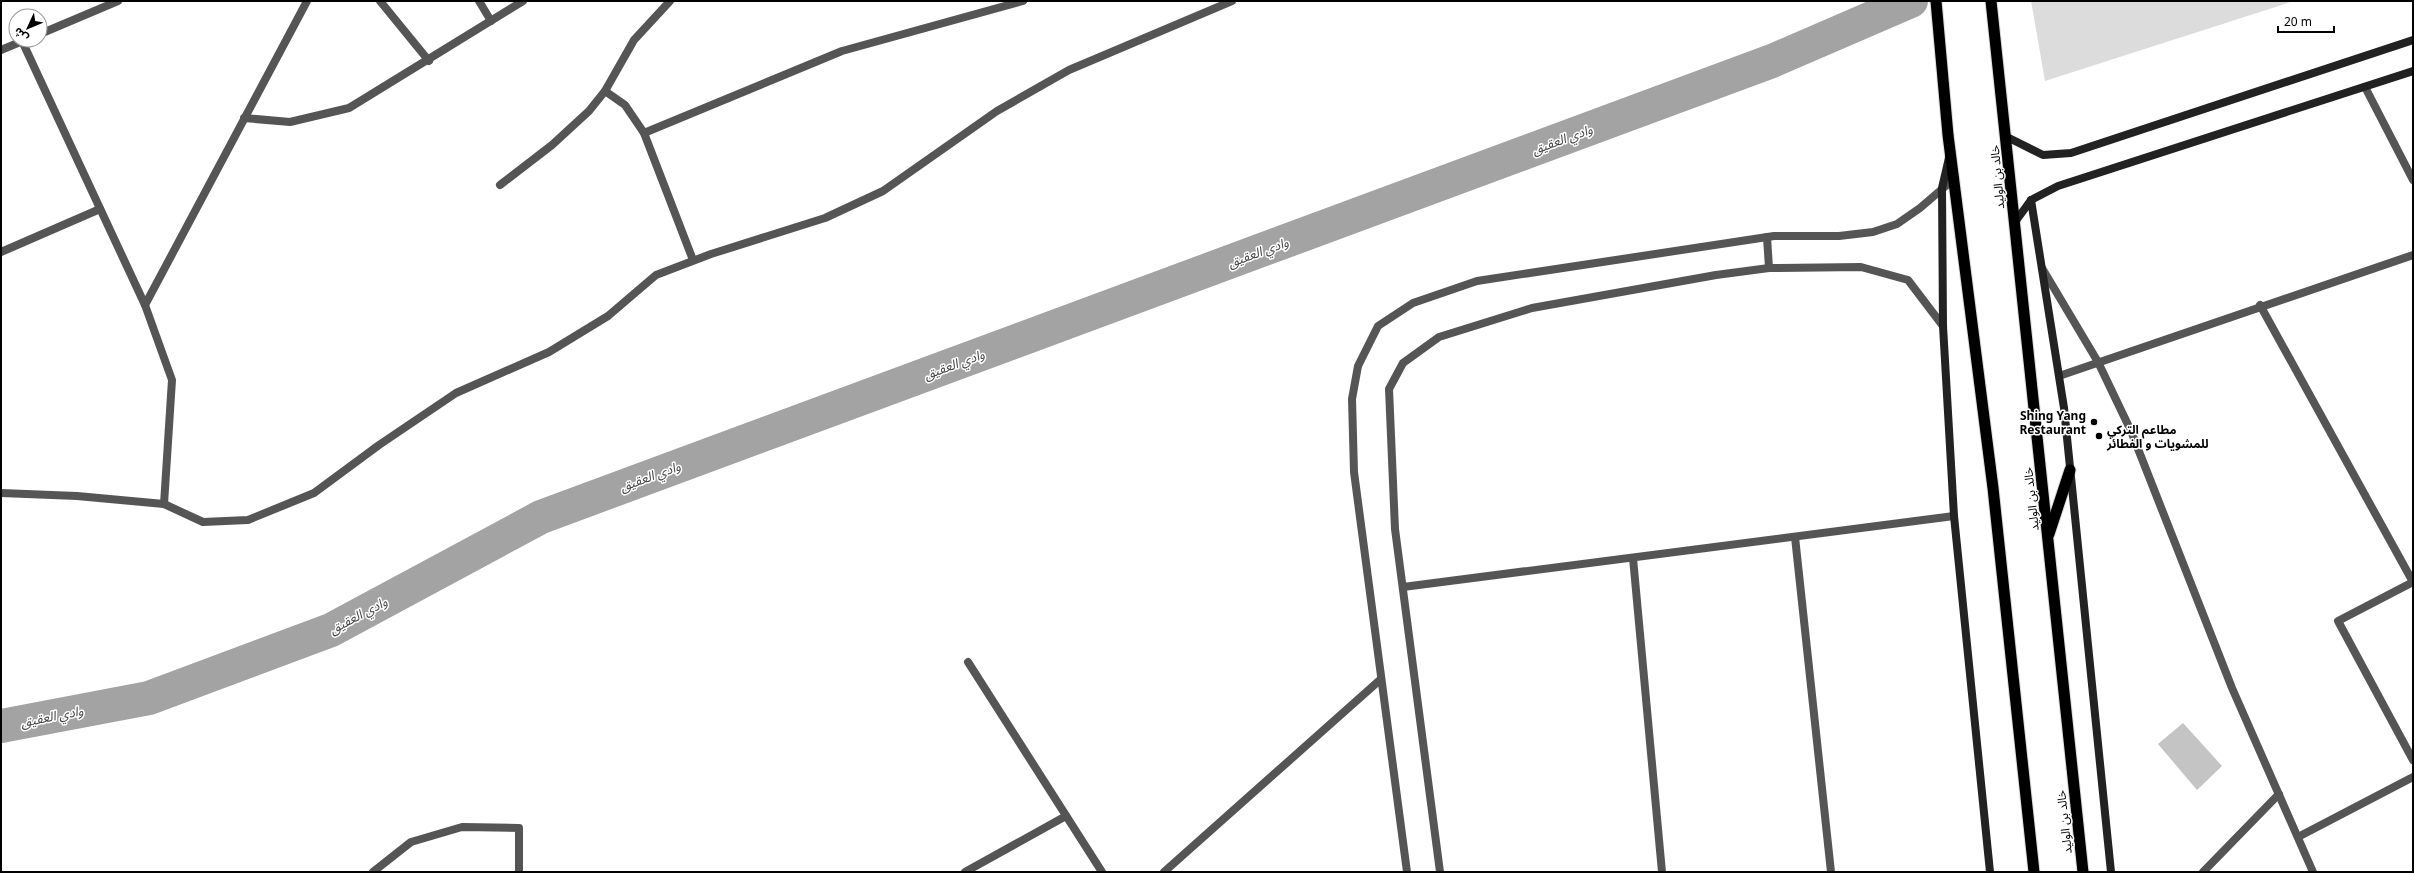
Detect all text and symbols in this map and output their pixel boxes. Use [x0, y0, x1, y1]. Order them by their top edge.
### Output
north arrow [8, 8, 48, 48]
scale bar [2278, 8, 2334, 34]
text: 20 m [2284, 13, 2312, 30]
text: ش [10, 25, 31, 46]
water label: وادي العقيق [1529, 120, 1596, 160]
street label: خالد بن الوليد [1986, 144, 2008, 210]
water label: وادي العقيق [1225, 233, 1292, 273]
water label: وادي العقيق [921, 345, 988, 385]
place label: Shing Yang Restaurant [2019, 407, 2086, 438]
marker: Shing Yang Restaurant [2089, 417, 2099, 427]
place label: مطاعم التركي للمشويات و الفطائر [2106, 421, 2209, 452]
marker: مطاعم التركي للمشويات و الفطائر [2094, 431, 2104, 441]
water label: وادي العقيق [617, 457, 684, 497]
street label: خالد بن الوليد [2019, 466, 2043, 532]
water label: وادي العقيق [326, 592, 391, 640]
water label: وادي العقيق [19, 701, 85, 733]
street label: خالد بن الوليد [2052, 789, 2076, 855]

